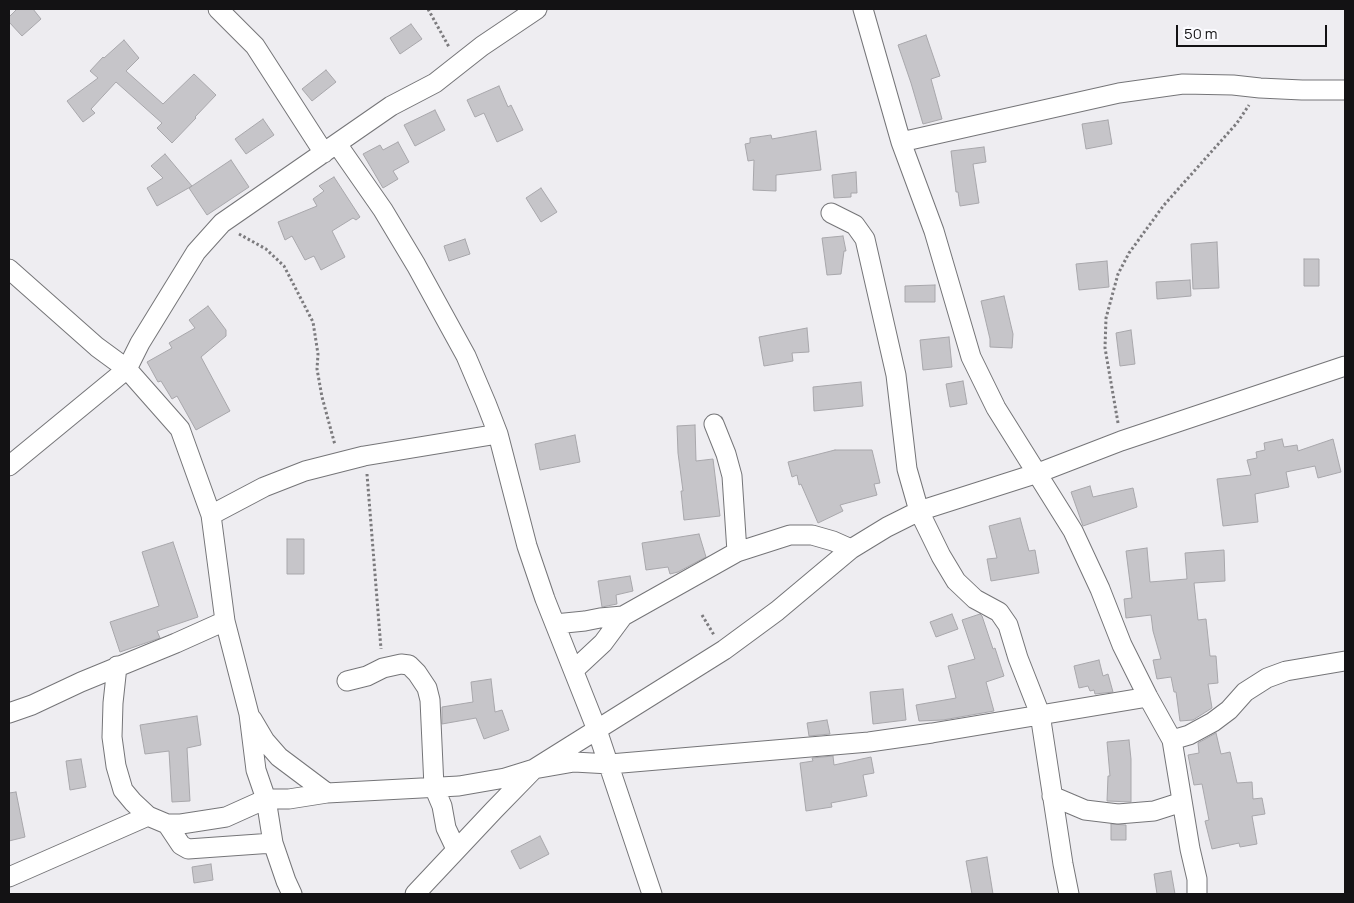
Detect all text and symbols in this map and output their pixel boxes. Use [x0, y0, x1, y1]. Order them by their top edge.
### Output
scale bar [1179, 15, 1330, 47]
text: 50 m [1184, 23, 1218, 44]

